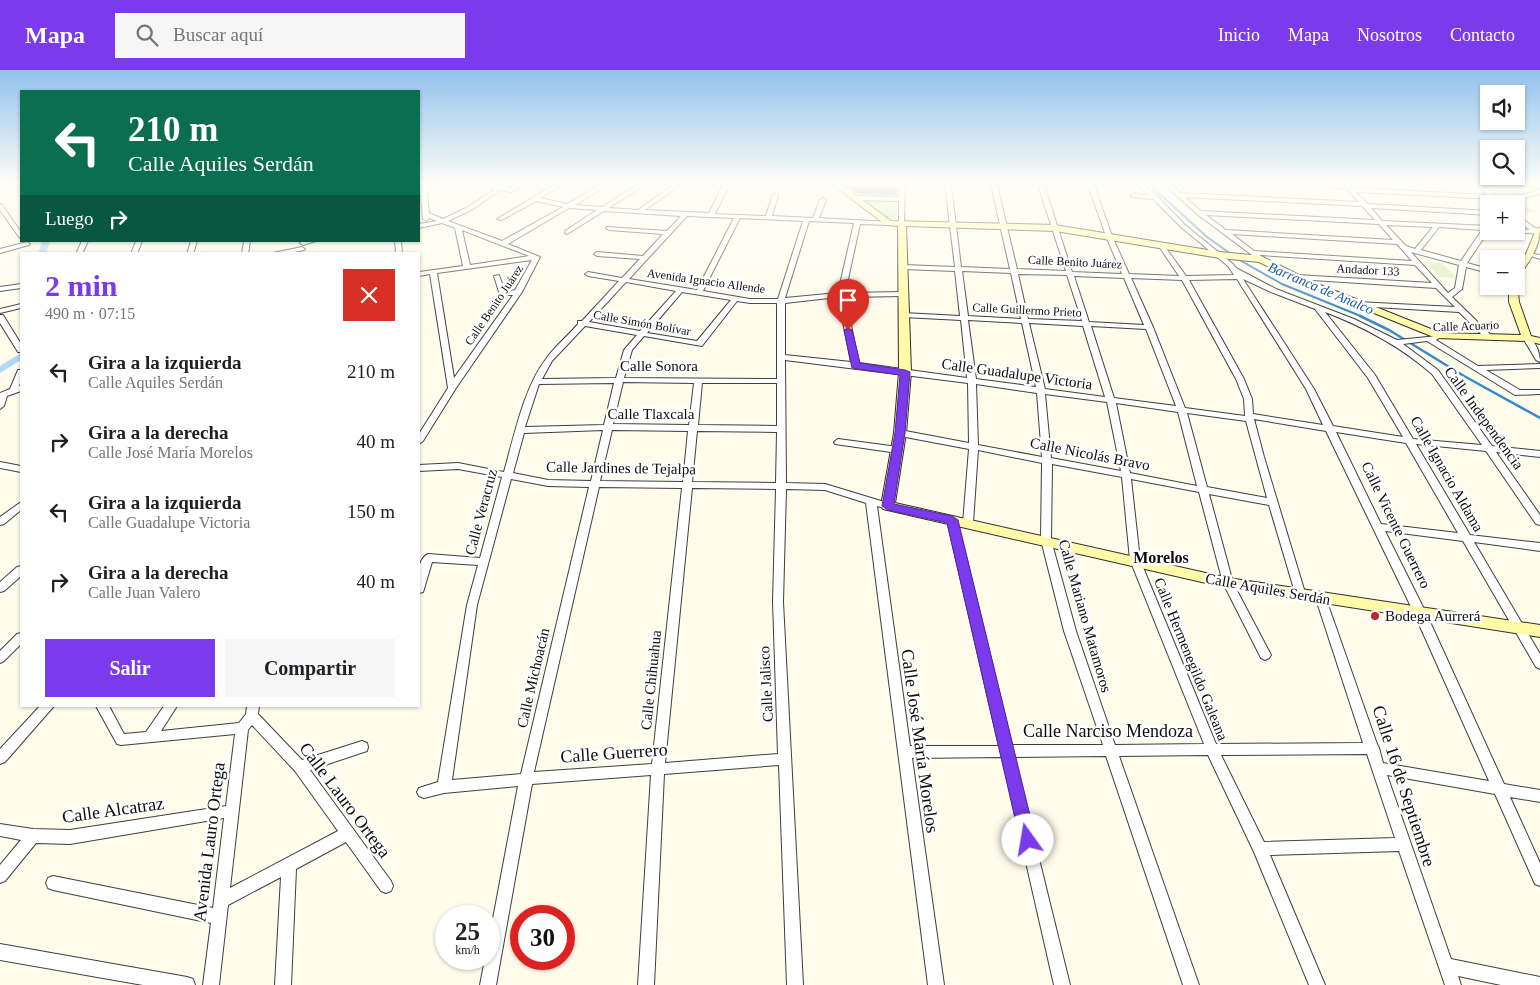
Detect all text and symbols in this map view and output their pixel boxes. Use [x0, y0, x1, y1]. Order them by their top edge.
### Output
search box [115, 13, 465, 58]
icon: search [133, 21, 161, 49]
text: Mapa [25, 22, 85, 48]
text: Buscar aquí [173, 24, 263, 45]
text: Inicio [1218, 25, 1260, 45]
text: Mapa [1288, 25, 1329, 45]
text: Nosotros [1357, 25, 1422, 45]
text: Contacto [1450, 25, 1515, 45]
map controls [1480, 85, 1525, 295]
button: sound [1480, 85, 1525, 130]
icon: left [45, 110, 110, 175]
text: 210 m [128, 110, 218, 149]
button: search [1480, 140, 1525, 185]
text: Calle Aquiles Serdán [128, 151, 314, 176]
button: + [1480, 195, 1525, 240]
icon: right [104, 205, 132, 233]
text: Luego [45, 208, 94, 229]
button: − [1480, 250, 1525, 295]
street label: Calle Benito Juárez [1028, 253, 1122, 271]
water label: Barranca de Analco [1266, 259, 1376, 317]
street label: Andador 133 [1336, 261, 1400, 279]
street label: Calle Benito Juárez [462, 262, 526, 348]
street label: Avenida Ignacio Allende [646, 266, 766, 296]
text: 2 min [45, 269, 118, 302]
button: close [343, 269, 395, 321]
pin [827, 279, 869, 330]
icon: arrive [834, 286, 862, 314]
street label: Calle Guillermo Prieto [972, 300, 1082, 320]
text: 490 m · 07:15 [45, 305, 135, 322]
street label: Calle Simón Bolívar [592, 308, 692, 338]
street label: Calle Acuario [1433, 318, 1499, 334]
text: Gira a la izquierda [88, 352, 242, 373]
street label: Calle Guadalupe Victoria [941, 355, 1094, 393]
icon: left [45, 358, 73, 386]
street label: Calle Sonora [620, 358, 698, 374]
text: 210 m [347, 361, 395, 382]
street label: Calle Independencia [1441, 364, 1527, 473]
text: Calle Aquiles Serdán [88, 374, 223, 391]
street label: Calle Tlaxcala [608, 406, 695, 422]
street label: Calle Ignacio Aldama [1407, 413, 1487, 535]
text: Gira a la derecha [88, 422, 229, 443]
icon: right [45, 428, 73, 456]
text: 40 m [356, 431, 395, 452]
street label: Calle Nicolás Bravo [1029, 435, 1151, 473]
text: Calle José María Morelos [88, 444, 253, 461]
street label: Calle Jardines de Tejalpa [546, 459, 696, 477]
street label: Calle Vicente Guerrero [1358, 459, 1434, 591]
street label: Calle Veracruz [462, 467, 500, 557]
text: Gira a la izquierda [88, 492, 242, 513]
icon: left [45, 498, 73, 526]
text: 150 m [347, 501, 395, 522]
text: Calle Guadalupe Victoria [88, 514, 250, 531]
street label: Calle Mariano Matamoros [1055, 538, 1115, 694]
district label: Morelos [1133, 549, 1189, 566]
text: Gira a la derecha [88, 562, 229, 583]
icon: right [45, 568, 73, 596]
street label: Calle Aquiles Serdán [1204, 570, 1332, 608]
text: 40 m [356, 571, 395, 592]
street label: Calle Hermenegildo Galeana [1151, 575, 1231, 743]
text: Calle Juan Valero [88, 584, 201, 601]
place label: Bodega Aurrerá [1385, 608, 1481, 624]
marker: Bodega Aurrerá [1369, 610, 1381, 622]
street label: Calle Michoacán [514, 626, 552, 730]
street label: Calle Chihuahua [638, 629, 664, 731]
button: Salir [45, 639, 215, 697]
button: Compartir [225, 639, 395, 697]
street label: Calle Jalisco [756, 646, 776, 722]
street label: Calle José María Morelos [897, 648, 943, 834]
street label: Calle 16 de Septiembre [1368, 703, 1440, 869]
street label: Calle Narciso Mendoza [1023, 721, 1193, 741]
street label: Calle Lauro Ortega [295, 739, 395, 862]
street label: Calle Guerrero [560, 739, 668, 767]
street label: Avenida Lauro Ortega [189, 761, 229, 923]
street label: Calle Alcatraz [61, 793, 165, 827]
position arrow [1001, 813, 1053, 865]
speed limit sign: 30 [510, 905, 575, 970]
text: 25 [455, 918, 480, 945]
text: km/h [455, 943, 480, 957]

